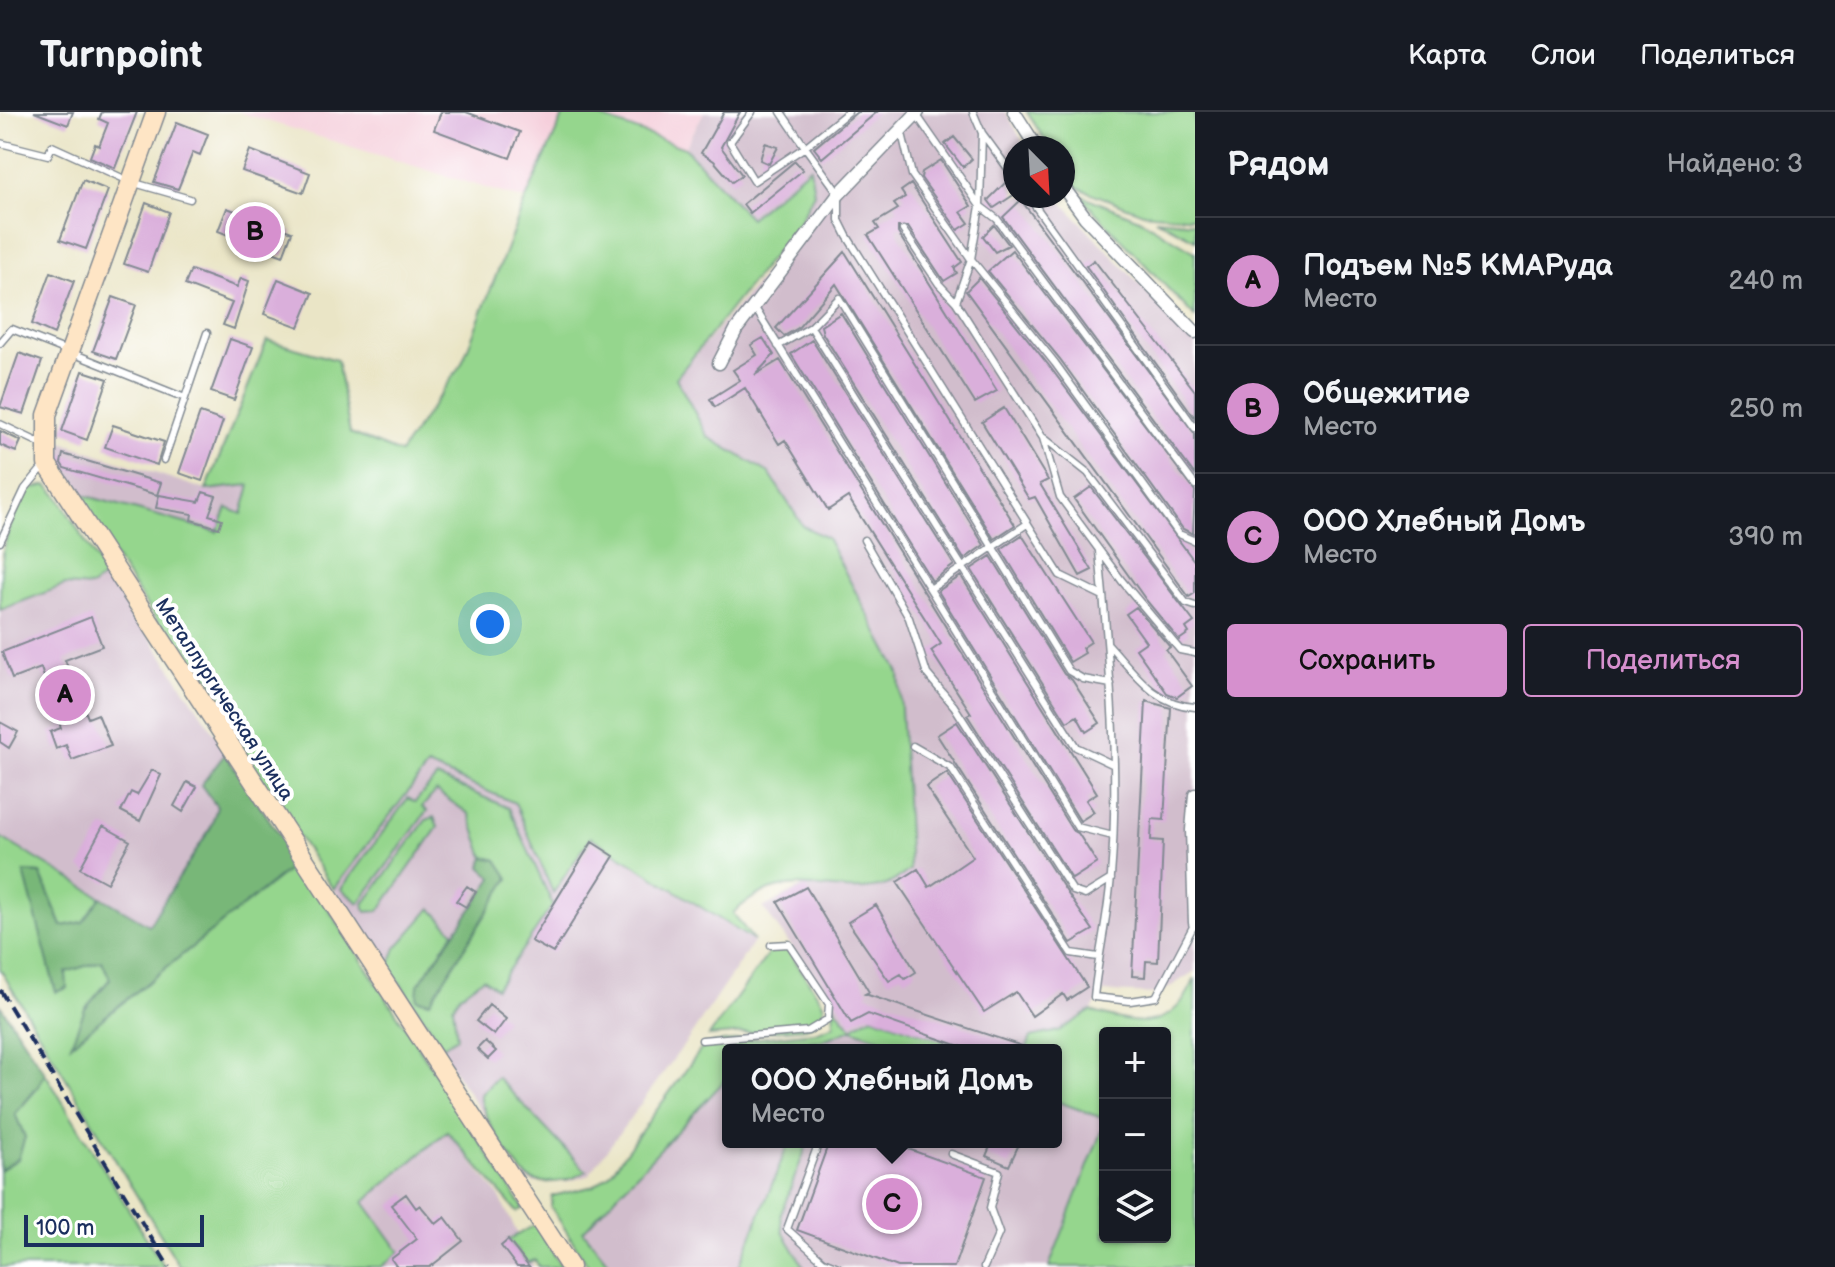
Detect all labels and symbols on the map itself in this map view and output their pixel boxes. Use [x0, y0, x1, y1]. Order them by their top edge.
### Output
north arrow [1003, 136, 1075, 208]
pin: B [229, 202, 281, 262]
street label: Металлургическая улица [150, 594, 299, 805]
your location [470, 604, 510, 644]
pin: A [39, 665, 91, 725]
pin: C [866, 1174, 918, 1234]
scale bar [24, 1211, 204, 1247]

